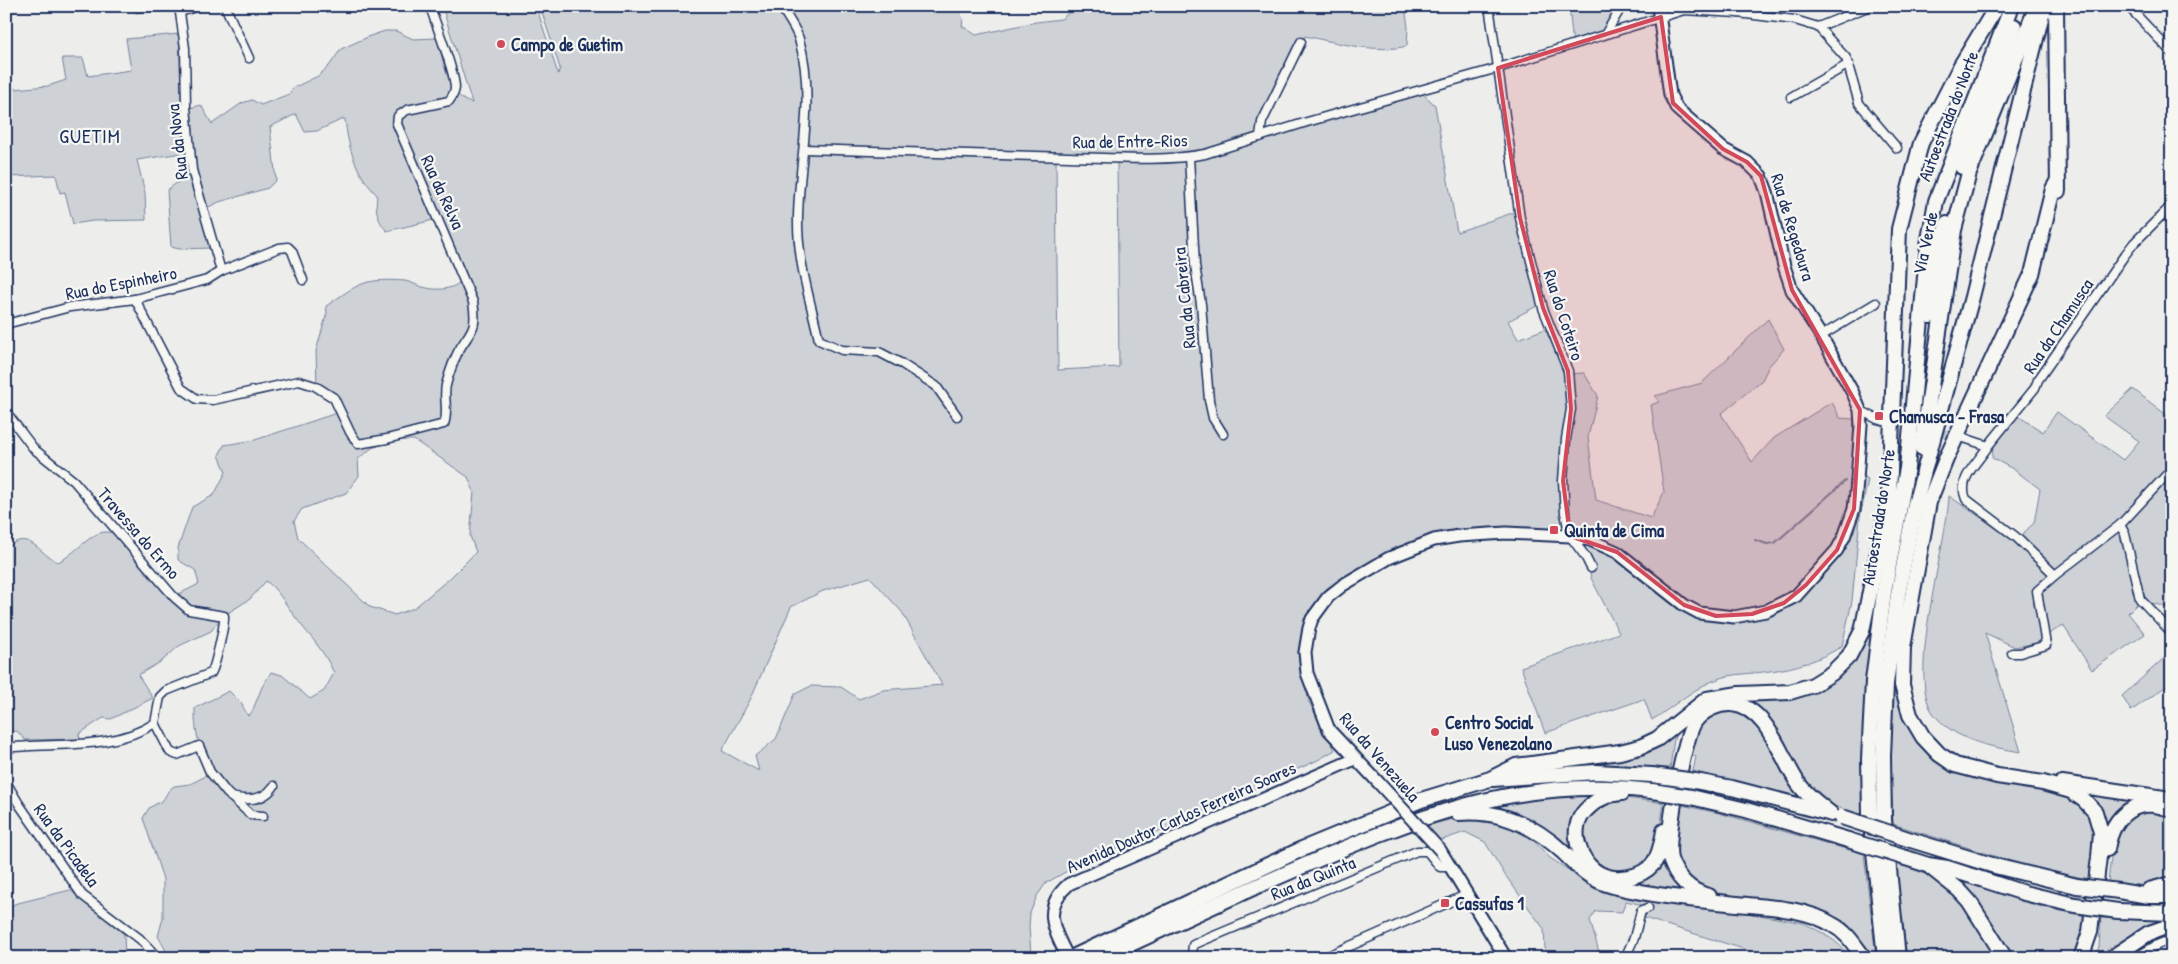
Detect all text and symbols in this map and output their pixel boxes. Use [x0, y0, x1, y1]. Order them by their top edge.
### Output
place label: Campo de Guetim [511, 32, 623, 58]
marker: Campo de Guetim [495, 38, 507, 50]
street label: Autoestrada do Norte [1912, 47, 1984, 185]
street label: Rua da Nova [160, 103, 194, 181]
district label: GUETIM [59, 122, 121, 149]
street label: Rua de Entre-Rios [1072, 127, 1188, 155]
street label: Rua da Relva [415, 151, 471, 233]
street label: Rua de Regedoura [1765, 170, 1821, 284]
street label: Via Verde [1906, 209, 1944, 277]
street label: Rua da Cabreira [1166, 246, 1202, 350]
street label: Rua do Espinheiro [63, 260, 179, 306]
street label: Rua do Coteiro [1538, 267, 1590, 363]
street label: Rua da Chamusca [2017, 274, 2099, 378]
place label: Chamusca - Frasa [1889, 404, 2005, 429]
marker: Chamusca - Frasa [1873, 410, 1885, 422]
street label: Autoestrada do Norte [1855, 447, 1901, 587]
street label: Travessa do Ermo [92, 482, 186, 584]
place label: Quinta de Cima [1564, 518, 1665, 543]
marker: Quinta de Cima [1548, 524, 1560, 536]
street label: Rua da Venezuela [1334, 707, 1426, 807]
place label: Centro Social Luso Venezolano [1445, 710, 1553, 756]
marker: Centro Social Luso Venezolano [1429, 726, 1441, 738]
street label: Avenida Doutor Carlos Ferreira Soares [1062, 755, 1300, 879]
street label: Rua da Picadela [28, 798, 106, 892]
street label: Rua da Quinta [1267, 850, 1359, 906]
place label: Cassufas 1 [1455, 891, 1525, 916]
marker: Cassufas 1 [1439, 897, 1451, 909]

